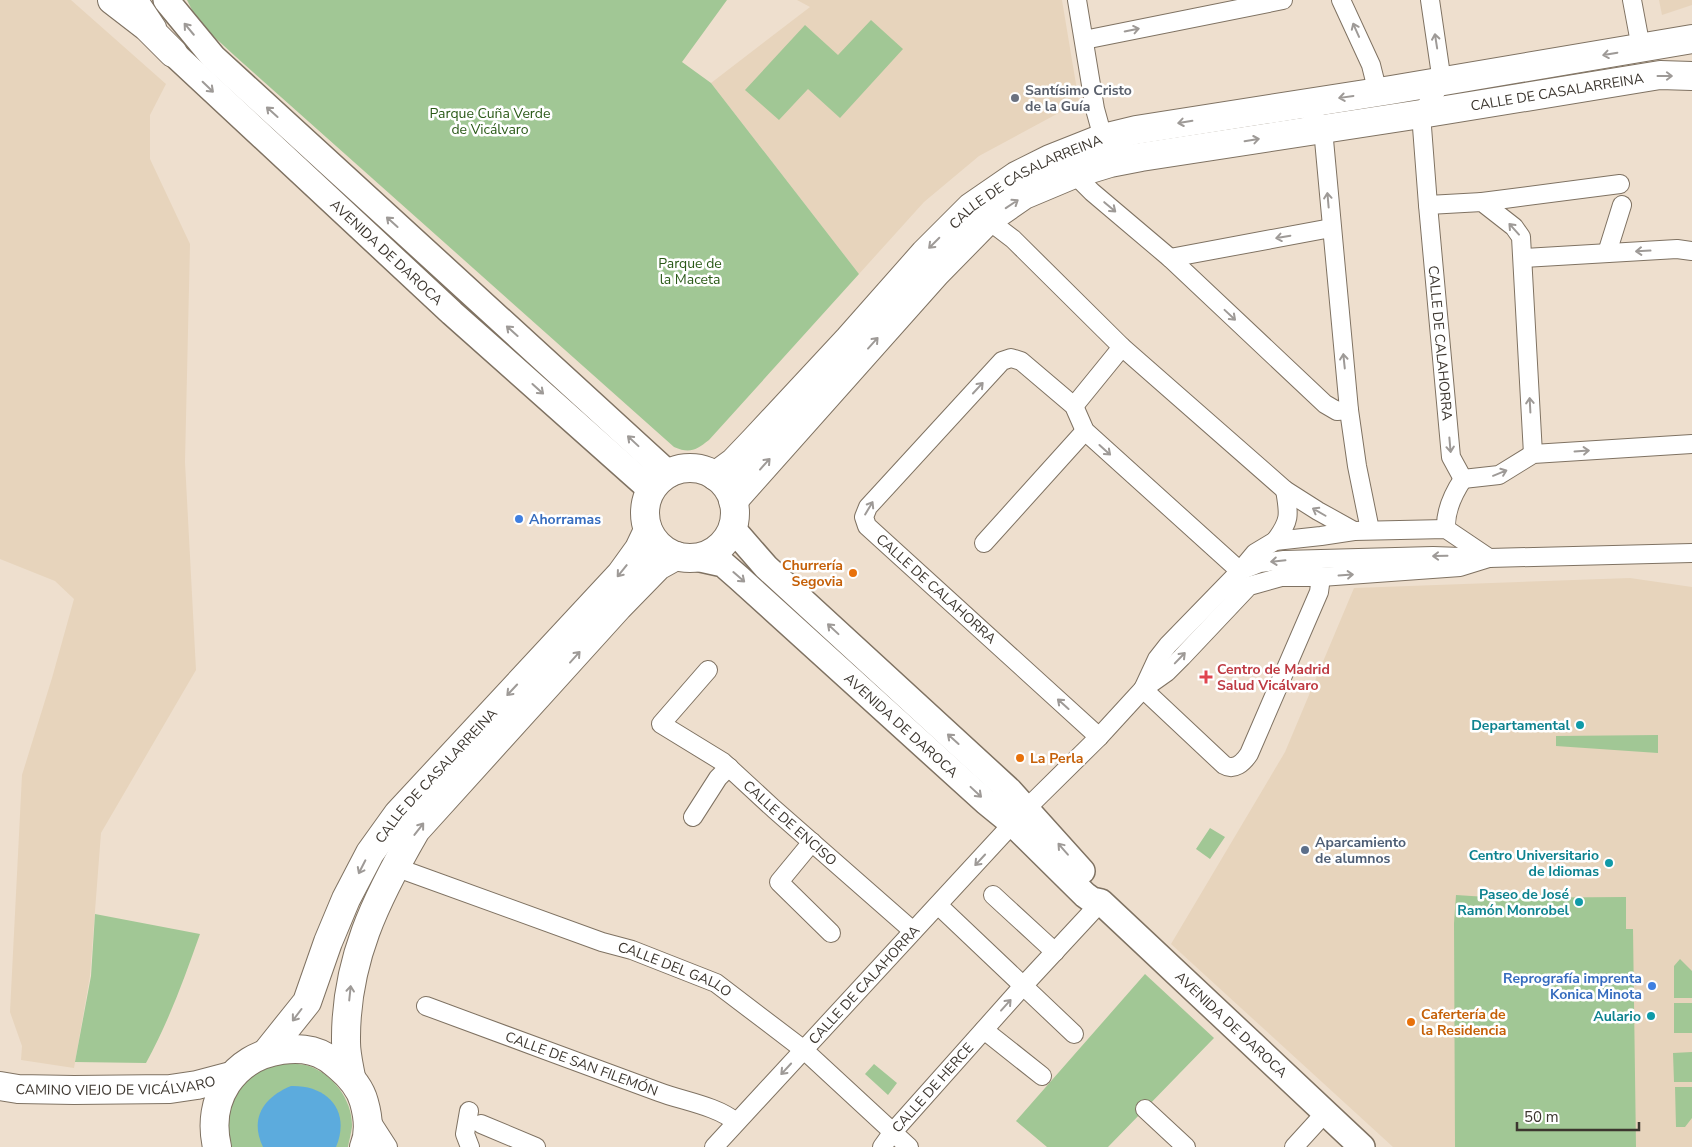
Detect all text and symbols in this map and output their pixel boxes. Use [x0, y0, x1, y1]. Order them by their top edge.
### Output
one-way arrow [184, 23, 195, 36]
one-way arrow [1350, 23, 1360, 38]
one-way arrow [1124, 25, 1140, 34]
one-way arrow [1431, 33, 1441, 49]
one-way arrow [1602, 49, 1618, 59]
street label: CALLE DE CASALARREINA [1469, 68, 1645, 115]
one-way arrow [1656, 71, 1672, 81]
one-way arrow [202, 81, 215, 93]
place label: Santísimo Cristo de la Guía [1025, 81, 1132, 116]
marker: Santísimo Cristo de la Guía [1009, 92, 1021, 104]
one-way arrow [1338, 93, 1354, 103]
park label: Parque Cuña Verde de Vicálvaro [430, 104, 550, 139]
one-way arrow [266, 106, 279, 118]
one-way arrow [1178, 118, 1194, 128]
street label: CALLE DE CASALARREINA [945, 130, 1105, 233]
one-way arrow [1243, 135, 1259, 145]
one-way arrow [1324, 192, 1333, 208]
street label: AVENIDA DE DAROCA [326, 195, 447, 309]
one-way arrow [1005, 198, 1019, 209]
one-way arrow [1103, 201, 1116, 212]
one-way arrow [386, 216, 399, 228]
one-way arrow [1508, 222, 1520, 235]
one-way arrow [1275, 232, 1291, 242]
one-way arrow [928, 237, 940, 249]
one-way arrow [1636, 247, 1652, 256]
park label: Parque de la Maceta [658, 254, 722, 289]
street label: CALLE DE CALAHORRA [1424, 265, 1457, 421]
one-way arrow [1224, 309, 1237, 321]
one-way arrow [506, 325, 519, 337]
one-way arrow [867, 336, 879, 349]
one-way arrow [1339, 354, 1349, 370]
one-way arrow [972, 381, 984, 394]
one-way arrow [532, 384, 545, 395]
one-way arrow [1526, 398, 1535, 414]
one-way arrow [626, 435, 639, 447]
one-way arrow [1445, 437, 1455, 453]
one-way arrow [1099, 444, 1112, 455]
one-way arrow [1573, 447, 1589, 456]
one-way arrow [759, 458, 771, 471]
one-way arrow [1492, 467, 1507, 477]
one-way arrow [864, 501, 875, 515]
one-way arrow [1312, 506, 1326, 516]
place label: Ahorramas [529, 510, 601, 529]
marker: Ahorramas [513, 513, 525, 525]
street label: CALLE DE CALAHORRA [872, 530, 1000, 648]
one-way arrow [1432, 551, 1448, 560]
place label: Churrería Segovia [782, 556, 843, 591]
one-way arrow [1270, 556, 1286, 566]
one-way arrow [617, 564, 628, 577]
marker: Churrería Segovia [847, 567, 859, 579]
one-way arrow [1337, 570, 1353, 579]
one-way arrow [732, 572, 745, 583]
one-way arrow [827, 623, 839, 635]
one-way arrow [569, 650, 580, 663]
one-way arrow [1174, 652, 1187, 664]
place label: Centro de Madrid Salud Vicálvaro [1217, 660, 1330, 695]
street label: AVENIDA DE DAROCA [840, 669, 962, 782]
marker: Centro de Madrid Salud Vicálvaro [1199, 670, 1213, 684]
one-way arrow [506, 684, 518, 697]
one-way arrow [1057, 698, 1070, 710]
street label: CALLE DE CASALARREINA [371, 704, 501, 847]
place label: Departamental [1471, 716, 1571, 735]
marker: Departamental [1574, 719, 1586, 731]
one-way arrow [946, 733, 959, 745]
place label: La Perla [1030, 749, 1083, 768]
marker: La Perla [1014, 752, 1026, 764]
street label: CALLE DE ENCISO [739, 776, 841, 870]
one-way arrow [969, 786, 982, 798]
one-way arrow [413, 823, 424, 836]
place label: Aparcamiento de alumnos [1315, 833, 1406, 868]
one-way arrow [1057, 843, 1069, 856]
marker: Aparcamiento de alumnos [1299, 844, 1311, 856]
place label: Centro Universitario de Idiomas [1469, 846, 1599, 881]
one-way arrow [974, 854, 986, 867]
marker: Centro Universitario de Idiomas [1603, 857, 1615, 869]
one-way arrow [357, 860, 367, 875]
place label: Paseo de José Ramón Monrobel [1457, 885, 1570, 920]
marker: Paseo de José Ramón Monrobel [1573, 896, 1585, 908]
street label: CALLE DE CALAHORRA [804, 921, 924, 1048]
street label: CALLE DEL GALLO [616, 937, 736, 1001]
street label: AVENIDA DE DAROCA [1171, 967, 1292, 1082]
place label: Reprografía imprenta Konica Minota [1503, 969, 1642, 1004]
marker: Reprografía imprenta Konica Minota [1646, 980, 1658, 992]
one-way arrow [345, 986, 355, 1002]
one-way arrow [1000, 998, 1012, 1011]
place label: Cafertería de la Residencia [1421, 1005, 1506, 1040]
place label: Aulario [1593, 1007, 1641, 1026]
one-way arrow [292, 1008, 302, 1022]
marker: Aulario [1645, 1010, 1657, 1022]
marker: Cafertería de la Residencia [1405, 1016, 1417, 1028]
street label: CALLE DE SAN FILEMÓN [503, 1027, 661, 1100]
street label: CALLE DE HERCE [887, 1039, 978, 1137]
one-way arrow [780, 1063, 792, 1076]
street label: CAMINO VIEJO DE VICÁLVARO [15, 1071, 217, 1100]
scale bar [1517, 1100, 1640, 1132]
text: 50 m [1524, 1107, 1559, 1127]

